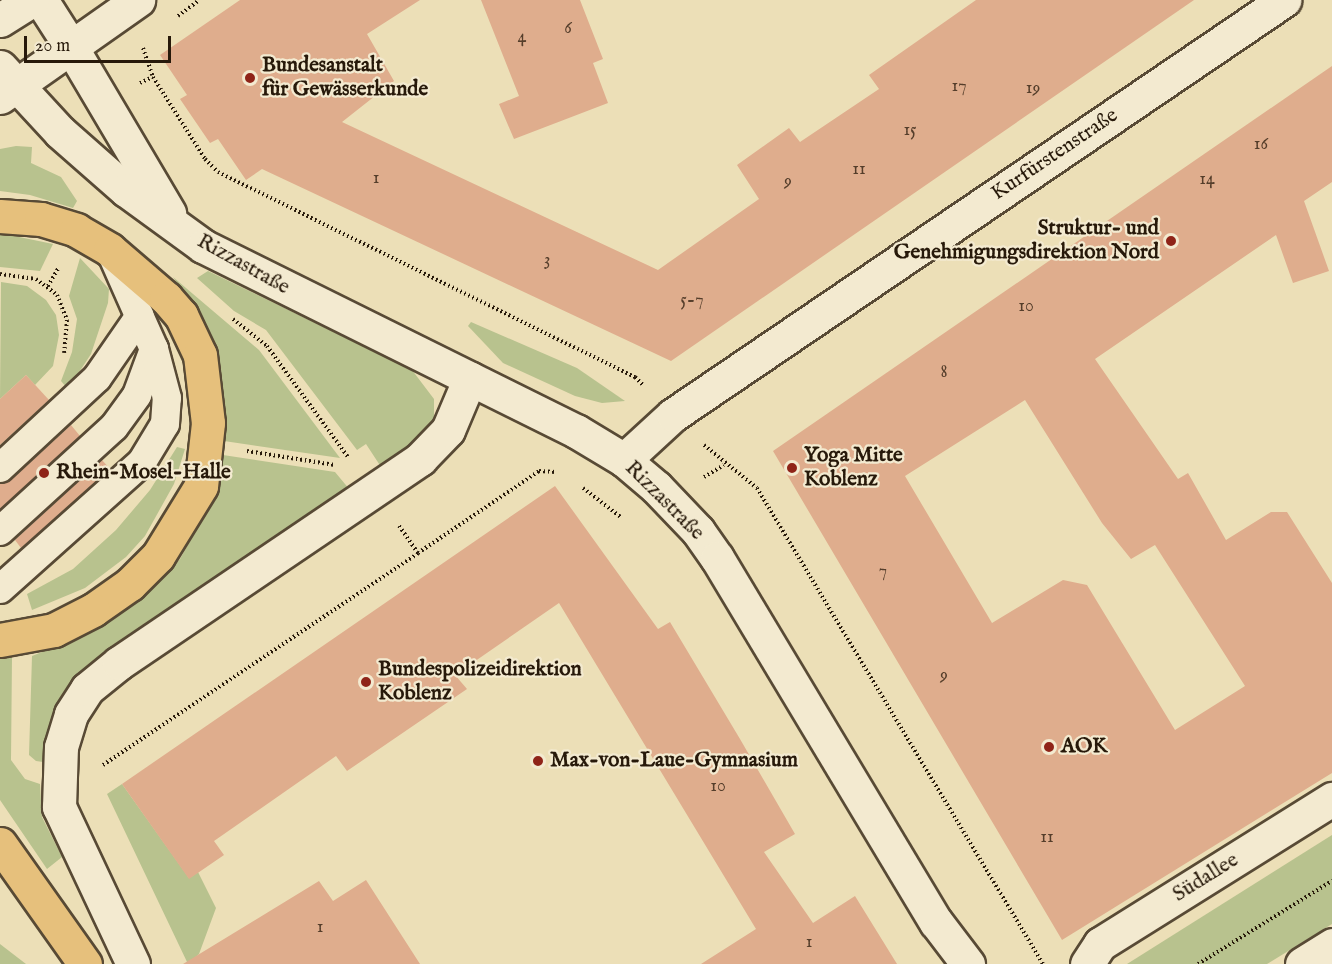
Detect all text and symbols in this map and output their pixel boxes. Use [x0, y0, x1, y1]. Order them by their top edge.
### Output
house number: 6 [564, 18, 572, 40]
scale bar [27, 24, 174, 62]
house number: 4 [518, 27, 526, 49]
text: 20 m [35, 35, 70, 58]
place label: Bundesanstalt für Gewässerkunde [262, 53, 428, 103]
marker: Bundesanstalt für Gewässerkunde [243, 71, 257, 85]
house number: 17 [951, 76, 967, 98]
house number: 19 [1026, 78, 1040, 100]
street label: Kurfürstenstraße [987, 103, 1123, 207]
house number: 15 [903, 120, 917, 142]
house number: 16 [1254, 134, 1268, 156]
house number: 11 [852, 159, 866, 181]
house number: 1 [373, 168, 379, 190]
house number: 14 [1199, 169, 1215, 191]
house number: 9 [784, 171, 792, 193]
place label: Struktur- und Genehmigungsdirektion Nord [894, 216, 1159, 266]
street label: Rizzastraße [192, 229, 294, 301]
marker: Struktur- und Genehmigungsdirektion Nord [1164, 234, 1178, 248]
house number: 3 [544, 250, 550, 272]
house number: 5-7 [680, 290, 704, 312]
house number: 10 [1018, 296, 1034, 318]
house number: 8 [940, 362, 948, 384]
place label: Yoga Mitte Koblenz [804, 443, 903, 493]
street label: Rizzastraße [619, 456, 709, 546]
place label: Rhein-Mosel-Halle [56, 460, 231, 486]
marker: Yoga Mitte Koblenz [785, 461, 799, 475]
marker: Rhein-Mosel-Halle [37, 466, 51, 480]
house number: 7 [879, 561, 887, 583]
place label: Bundespolizeidirektion Koblenz [378, 657, 582, 707]
house number: 9 [940, 665, 948, 687]
marker: Bundespolizeidirektion Koblenz [359, 675, 373, 689]
place label: AOK [1061, 734, 1107, 760]
marker: AOK [1042, 740, 1056, 754]
place label: Max-von-Laue-Gymnasium [550, 748, 798, 774]
marker: Max-von-Laue-Gymnasium [531, 754, 545, 768]
house number: 10 [710, 776, 726, 798]
house number: 11 [1040, 827, 1054, 849]
street label: Südallee [1169, 848, 1243, 908]
house number: 1 [317, 917, 323, 939]
house number: 1 [806, 932, 812, 954]

